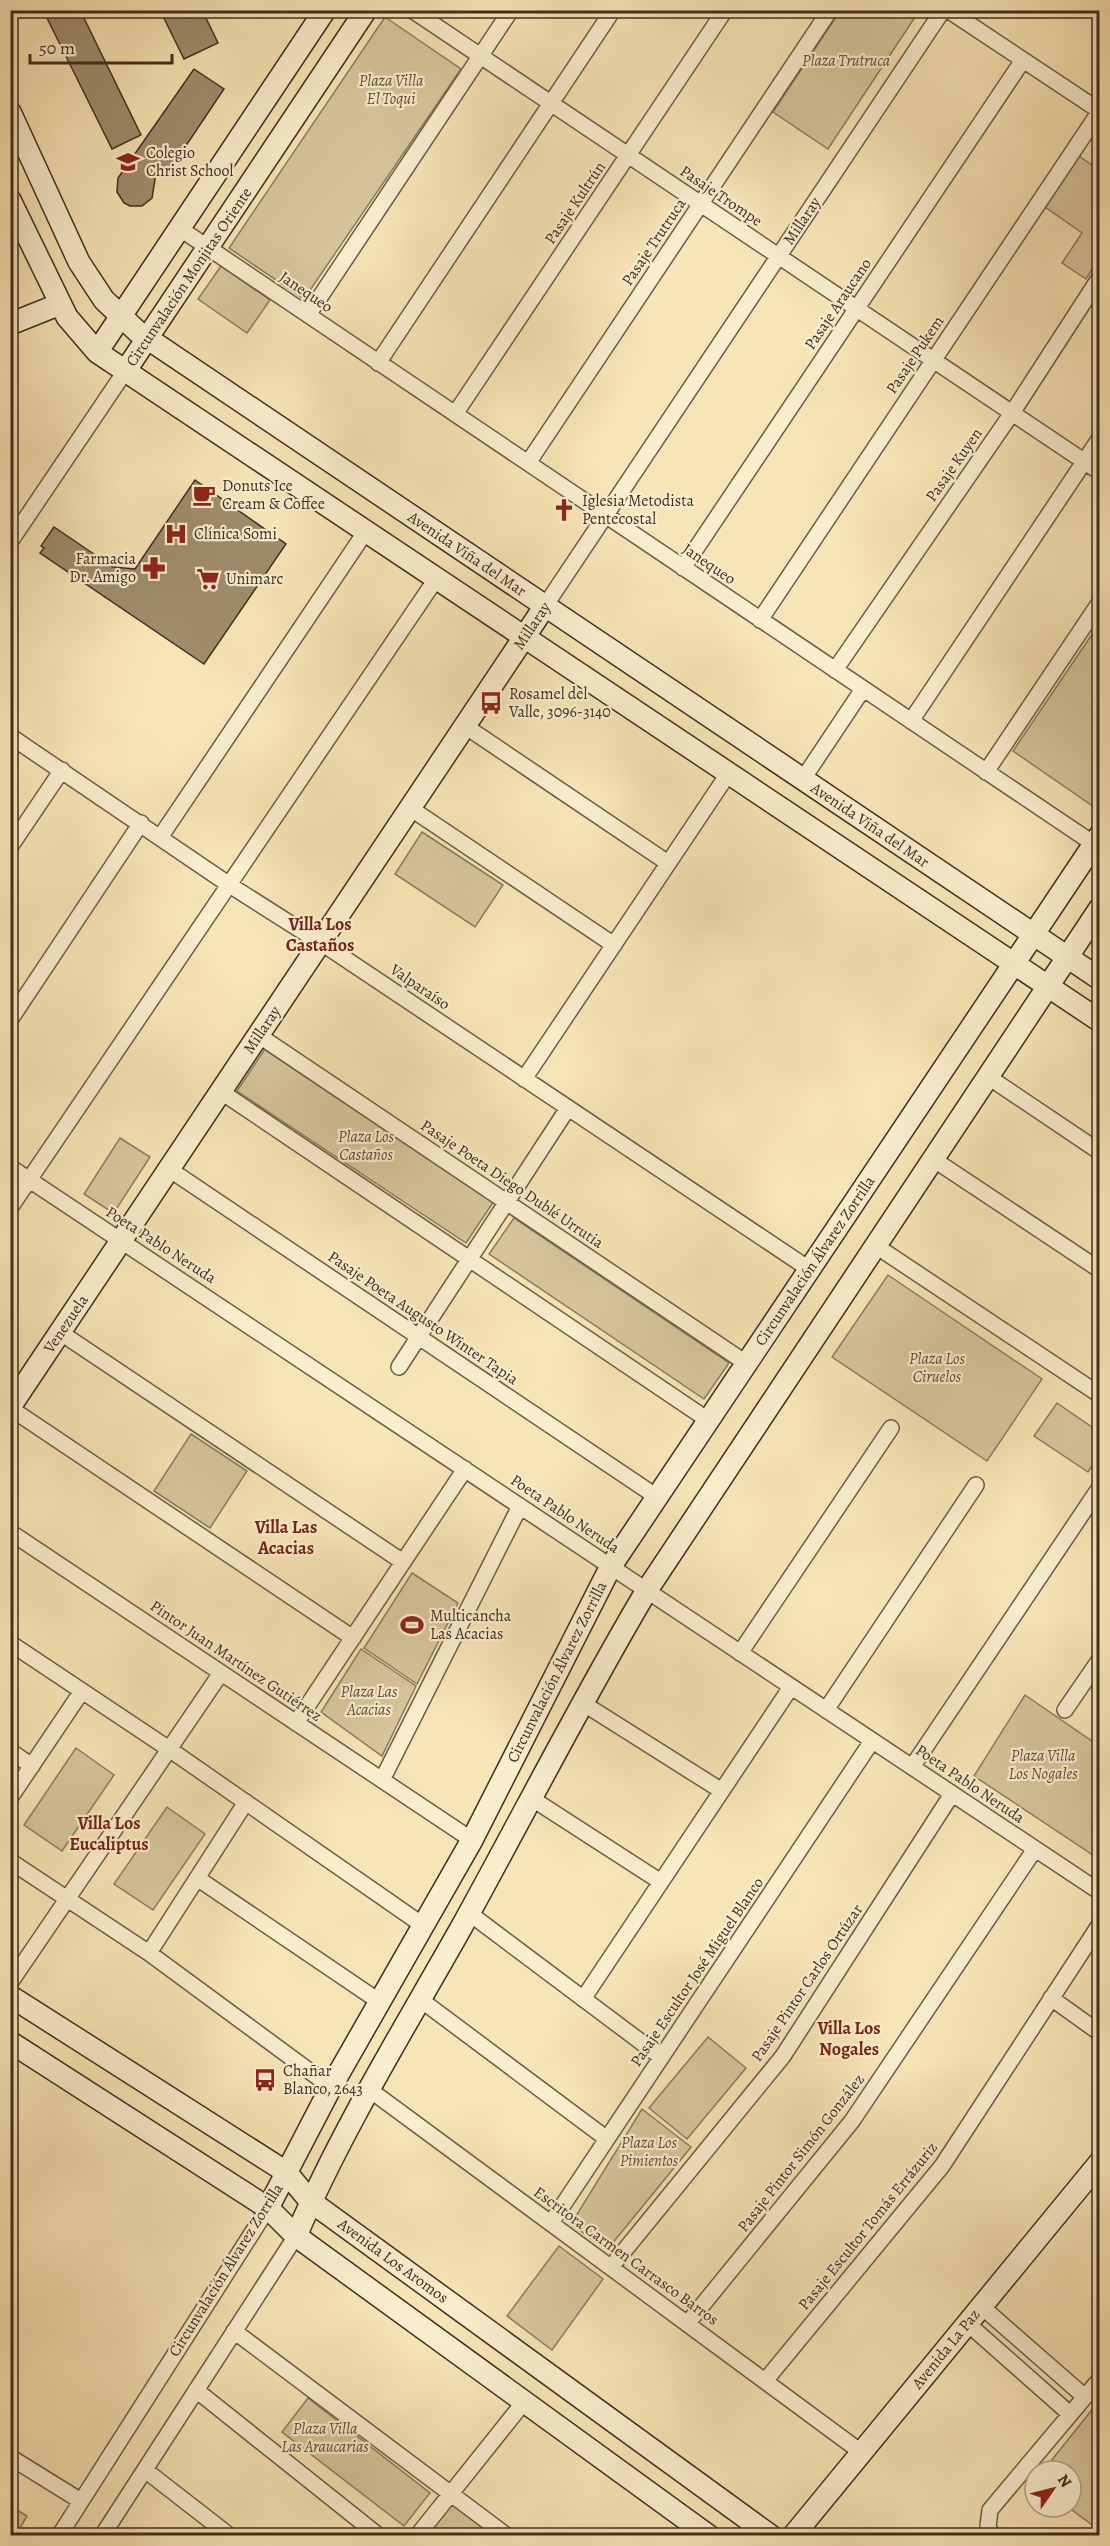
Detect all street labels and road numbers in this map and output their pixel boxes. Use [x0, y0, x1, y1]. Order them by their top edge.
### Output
street label: Pasaje Kultrún [539, 157, 611, 249]
street label: Pasaje Trompe [675, 160, 767, 232]
street label: Circunvalación Monjitas Oriente [121, 183, 257, 371]
street label: Millaray [778, 192, 827, 249]
street label: Pasaje Trutruca [617, 193, 692, 290]
street label: Pasaje Araucano [799, 254, 877, 354]
street label: Janequeo [275, 266, 337, 318]
street label: Pasaje Pukem [881, 312, 949, 398]
street label: Pasaje Kuyen [921, 424, 988, 506]
street label: Avenida Viña del Mar [403, 506, 531, 602]
street label: Janequeo [678, 538, 740, 590]
street label: Millaray [508, 597, 557, 654]
street label: Avenida Viña del Mar [806, 777, 934, 873]
street label: Valparaíso [385, 958, 454, 1015]
street label: Millaray [238, 1001, 287, 1058]
street label: Pasaje Poeta Diego Dublé Urrutia [416, 1114, 608, 1254]
street label: Circunvalación Álvarez Zorrilla [750, 1171, 881, 1350]
street label: Poeta Pablo Neruda [102, 1201, 221, 1289]
street label: Pasaje Poeta Augusto Winter Tapia [323, 1246, 523, 1391]
street label: Venezuela [38, 1290, 94, 1358]
street label: Poeta Pablo Neruda [506, 1469, 624, 1559]
street label: Circunvalación Álvarez Zorrilla [502, 1577, 613, 1766]
street label: Pintor Juan Martínez Gutiérrez [146, 1595, 326, 1727]
street label: Poeta Pablo Neruda [911, 1739, 1029, 1829]
street label: Pasaje Escultor José Miguel Blanco [625, 1873, 769, 2071]
street label: Pasaje Pintor Carlos Ortúzar [746, 1900, 868, 2066]
street label: Pasaje Pintor Simón González [732, 2069, 870, 2237]
street label: Pasaje Escultor Tomás Errázuriz [793, 2137, 943, 2315]
street label: Circunvalación Álvarez Zorrilla [164, 2179, 289, 2361]
street label: Escritora Carmen Carrasco Barros [529, 2181, 723, 2331]
street label: Avenida Los Aromos [332, 2213, 453, 2309]
street label: Avenida La Paz [906, 2304, 985, 2395]

